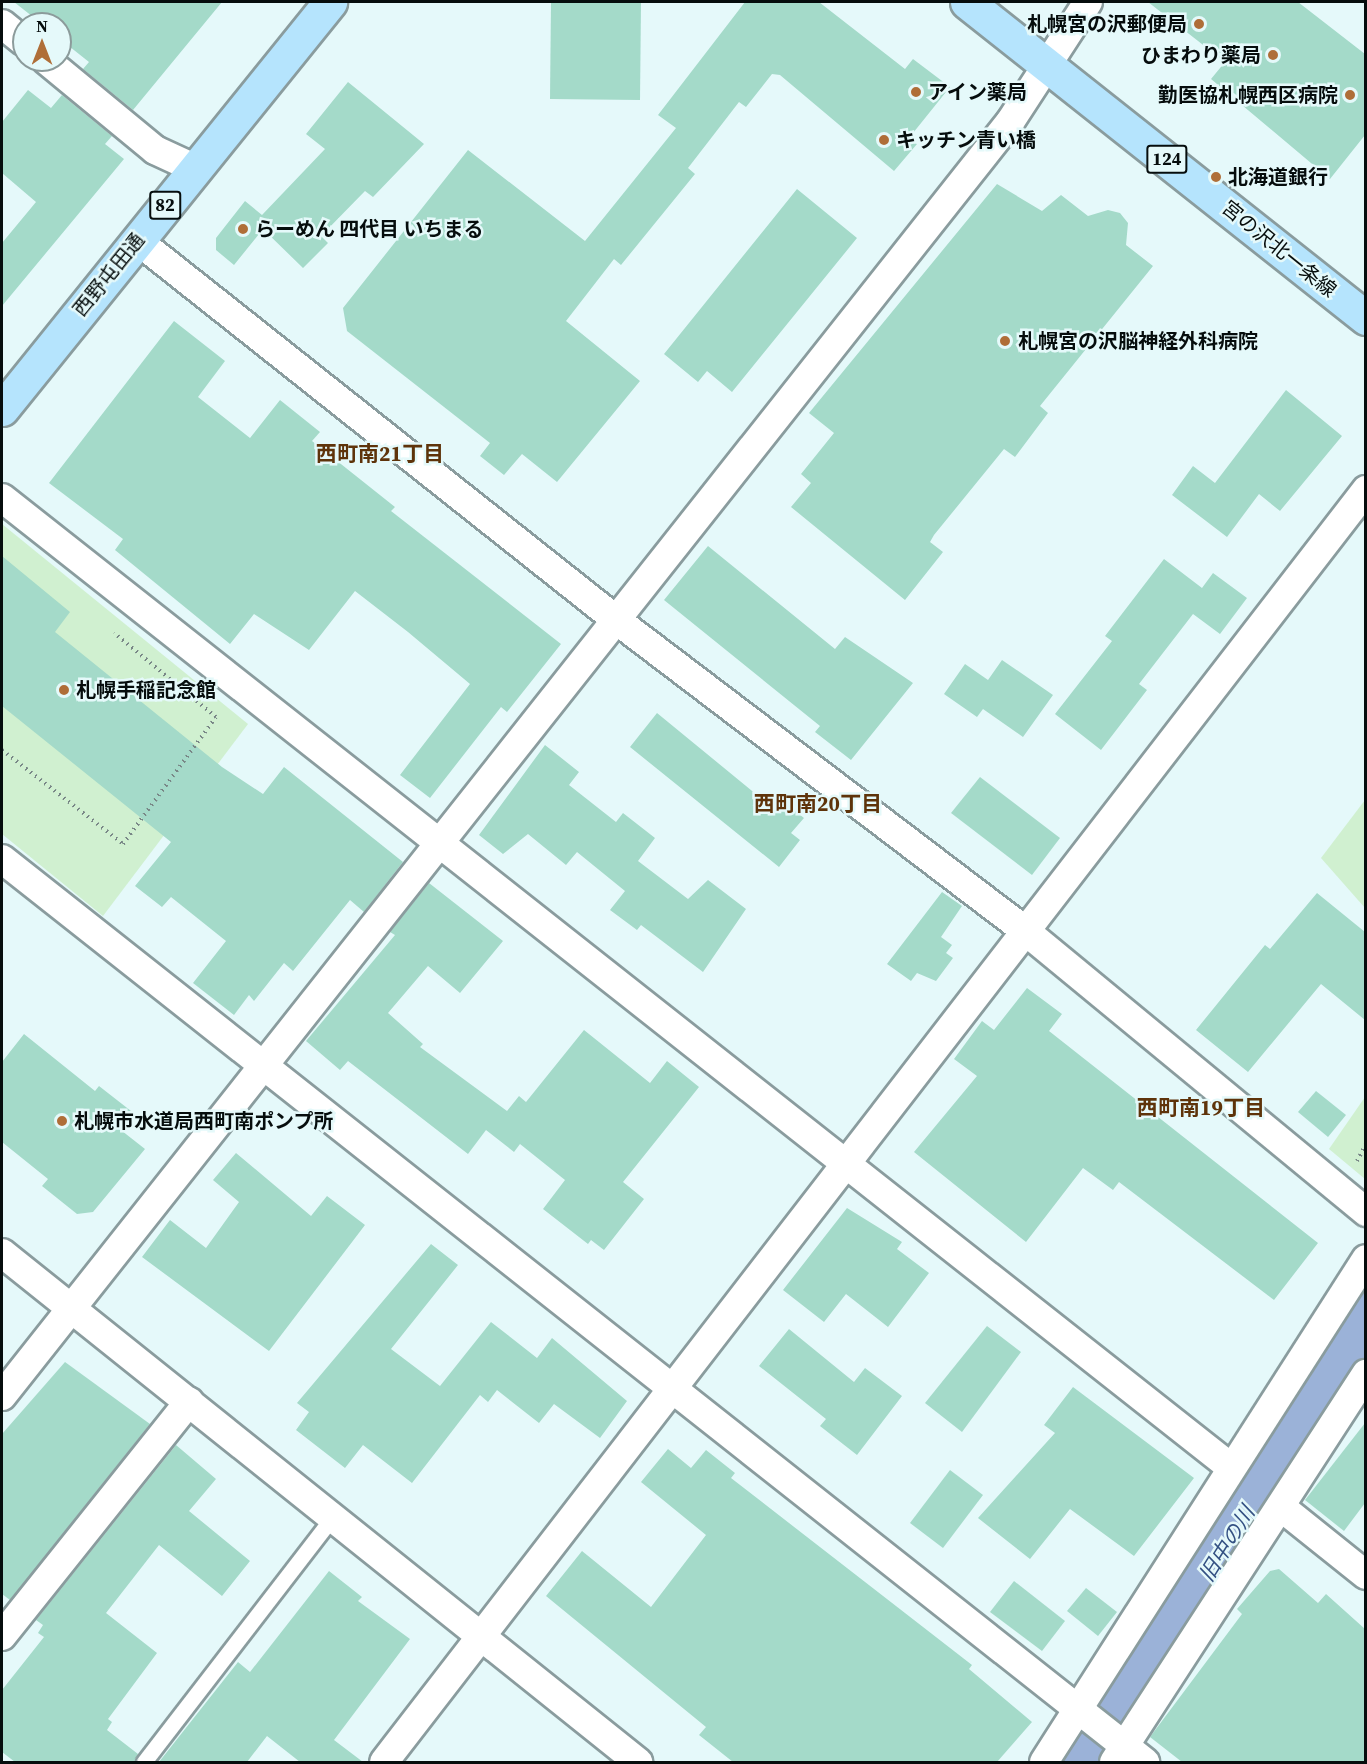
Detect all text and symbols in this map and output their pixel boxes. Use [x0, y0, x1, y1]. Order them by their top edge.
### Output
north arrow [12, 12, 72, 72]
place label: 札幌宮の沢郵便局 [1027, 12, 1187, 36]
text: N [36, 15, 48, 37]
marker: 札幌宮の沢郵便局 [1192, 17, 1206, 31]
place label: ひまわり薬局 [1141, 43, 1261, 67]
marker: ひまわり薬局 [1266, 48, 1280, 62]
place label: アイン薬局 [928, 80, 1028, 104]
place label: 勤医協札幌西区病院 [1158, 83, 1338, 107]
marker: アイン薬局 [909, 85, 923, 99]
marker: 勤医協札幌西区病院 [1343, 88, 1357, 102]
place label: キッチン青い橋 [896, 128, 1036, 152]
marker: キッチン青い橋 [877, 133, 891, 147]
road number: 124 [1146, 144, 1188, 174]
place label: 北海道銀行 [1228, 165, 1328, 189]
marker: 北海道銀行 [1209, 170, 1223, 184]
road number: 82 [148, 190, 182, 220]
street label: 宮の沢北一条線 [1217, 196, 1341, 302]
place label: らーめん 四代目 いちまる [255, 217, 484, 241]
marker: らーめん 四代目 いちまる [236, 222, 250, 236]
street label: 西野屯田通 [68, 229, 150, 321]
place label: 札幌宮の沢脳神経外科病院 [1018, 329, 1258, 353]
marker: 札幌宮の沢脳神経外科病院 [996, 332, 1014, 350]
district label: 西町南21丁目 [316, 441, 444, 467]
place label: 札幌手稲記念館 [76, 678, 216, 702]
marker: 札幌手稲記念館 [57, 683, 71, 697]
district label: 西町南20丁目 [754, 791, 882, 817]
district label: 西町南19丁目 [1137, 1095, 1265, 1121]
place label: 札幌市水道局西町南ポンプ所 [74, 1109, 334, 1133]
marker: 札幌市水道局西町南ポンプ所 [55, 1114, 69, 1128]
water label: 旧中の川 [1194, 1502, 1260, 1586]

